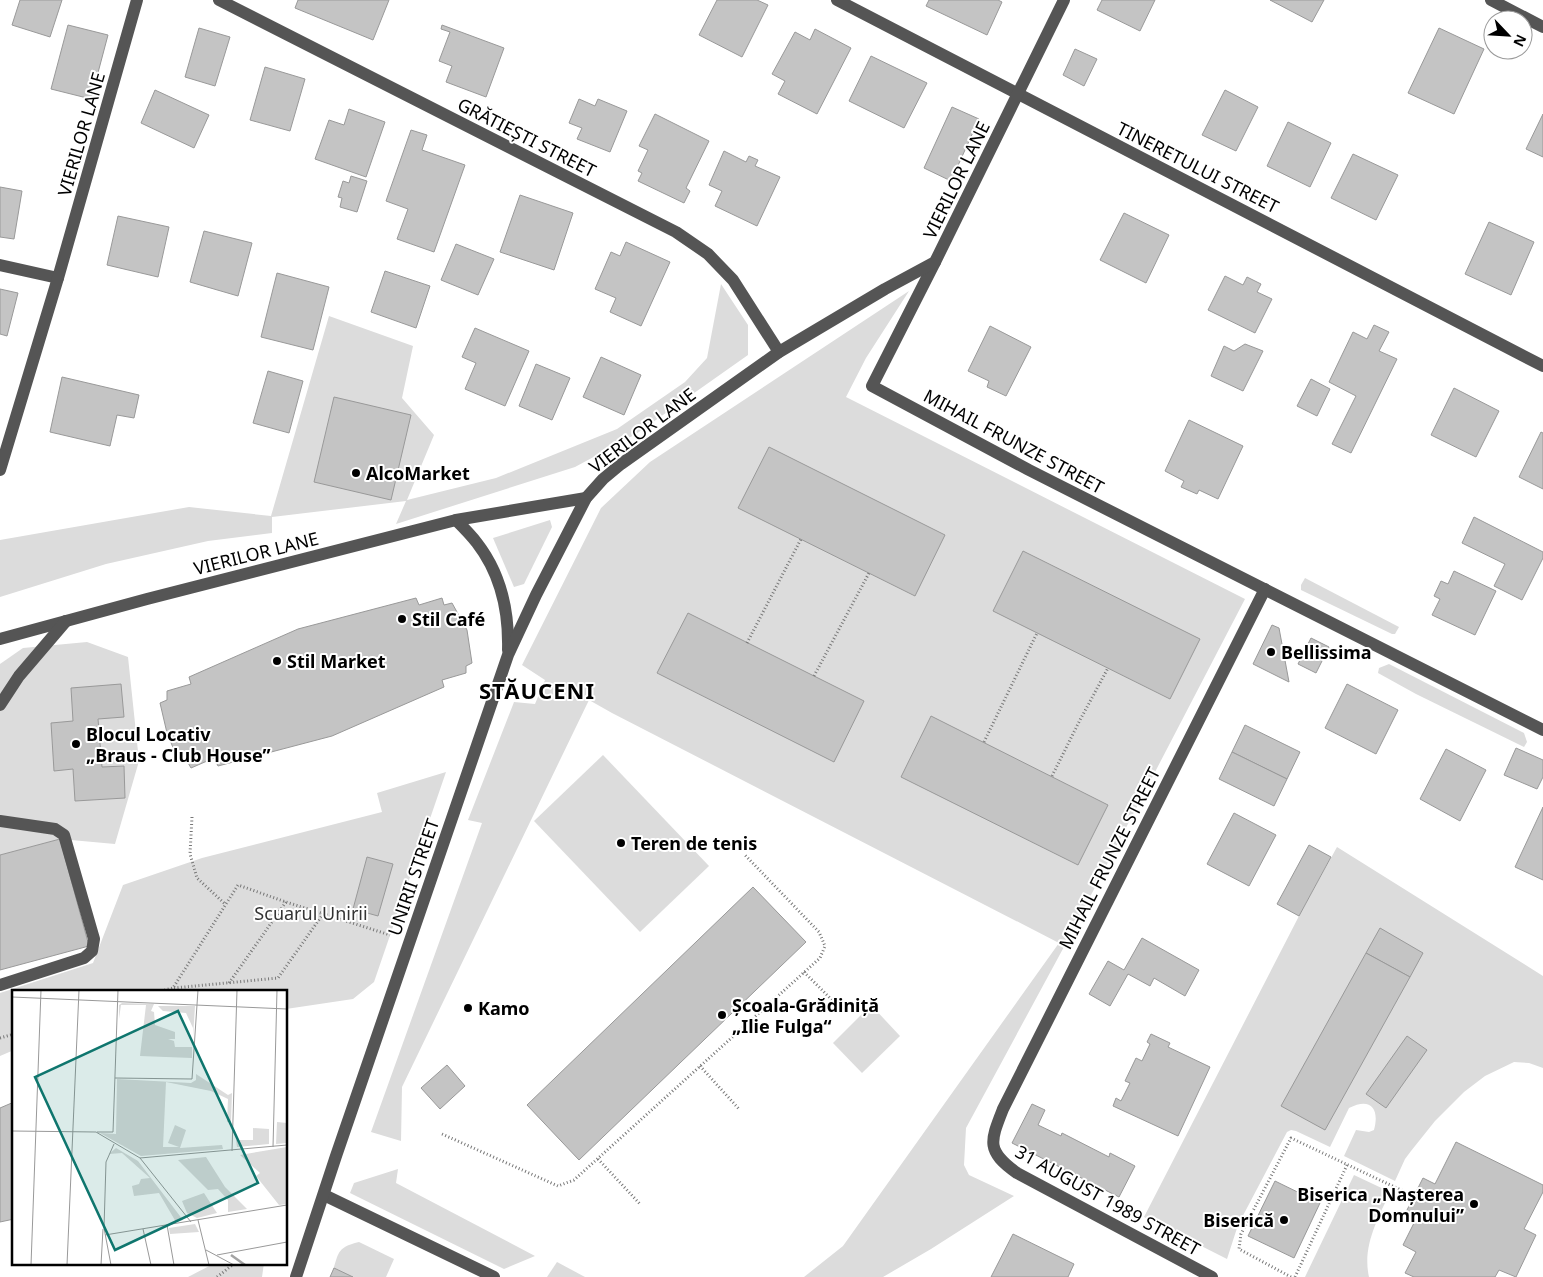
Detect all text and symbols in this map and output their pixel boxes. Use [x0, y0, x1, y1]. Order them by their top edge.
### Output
north arrow [1483, 10, 1533, 60]
text: N [1509, 32, 1531, 50]
street label: VIERILOR LANE [52, 69, 110, 199]
street label: GRĂTIEȘTI STREET [454, 92, 600, 182]
street label: TINERETULUI STREET [1113, 116, 1283, 218]
street label: VIERILOR LANE [917, 117, 995, 243]
street label: VIERILOR LANE [584, 382, 700, 478]
street label: MIHAIL FRUNZE STREET [920, 383, 1108, 499]
place label: AlcoMarket [366, 461, 470, 485]
marker: AlcoMarket [350, 467, 362, 479]
street label: VIERILOR LANE [191, 526, 321, 580]
place label: Stil Café [412, 607, 485, 631]
marker: Stil Café [396, 613, 408, 625]
place label: Bellissima [1281, 640, 1372, 664]
marker: Bellissima [1265, 646, 1277, 658]
place label: Stil Market [287, 649, 386, 673]
marker: Stil Market [271, 655, 283, 667]
district label: STĂUCENI [479, 675, 595, 705]
place label: Blocul Locativ „Braus - Club House” [86, 722, 271, 767]
marker: Blocul Locativ „Braus - Club House” [70, 738, 82, 750]
street label: MIHAIL FRUNZE STREET [1053, 763, 1165, 953]
street label: UNIRII STREET [382, 815, 444, 939]
place label: Teren de tenis [631, 831, 757, 855]
marker: Teren de tenis [615, 837, 627, 849]
park label: Scuarul Unirii [254, 901, 368, 925]
inset map [12, 990, 288, 1264]
place label: Școala-Grădiniță „Ilie Fulga“ [732, 993, 879, 1038]
place label: Kamo [478, 996, 530, 1020]
marker: Kamo [462, 1002, 474, 1014]
marker: Școala-Grădiniță „Ilie Fulga“ [716, 1009, 728, 1021]
street label: 31 AUGUST 1989 STREET [1011, 1139, 1205, 1261]
place label: Biserica „Nașterea Domnului” [1297, 1182, 1464, 1227]
marker: Biserica „Nașterea Domnului” [1468, 1198, 1480, 1210]
place label: Biserică [1203, 1208, 1274, 1232]
marker: Biserică [1278, 1214, 1290, 1226]

